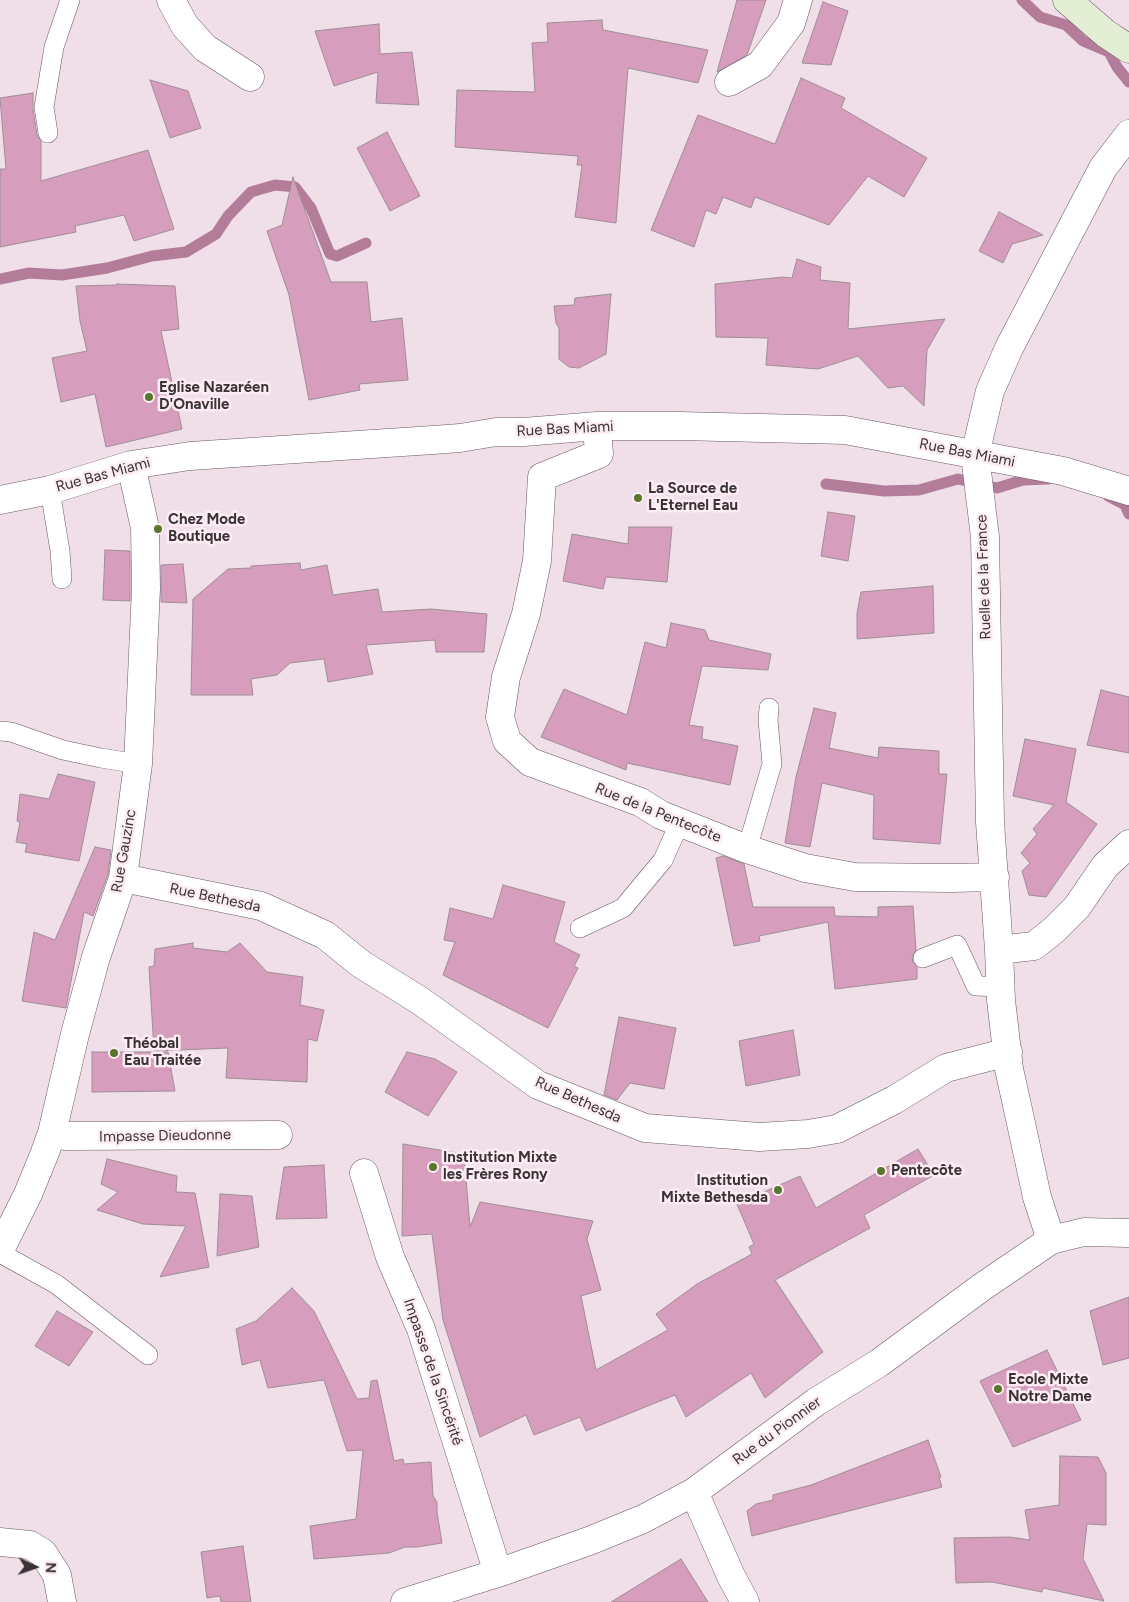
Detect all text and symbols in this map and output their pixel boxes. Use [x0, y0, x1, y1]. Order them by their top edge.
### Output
place label: Eglise Nazaréen D'Onaville [159, 379, 269, 414]
marker: Eglise Nazaréen D'Onaville [143, 391, 155, 403]
street label: Rue Bas Miami [516, 417, 614, 441]
street label: Rue Bas Miami [918, 435, 1016, 471]
street label: Rue Bas Miami [54, 454, 152, 496]
place label: La Source de L'Eternel Eau [648, 480, 738, 515]
marker: La Source de L'Eternel Eau [632, 492, 644, 504]
place label: Chez Mode Boutique [168, 511, 245, 546]
street label: Ruelle de la France [973, 514, 995, 640]
marker: Chez Mode Boutique [152, 523, 164, 535]
street label: Rue de la Pentecôte [592, 779, 724, 847]
street label: Rue Gauzinc [108, 808, 140, 894]
street label: Rue Bethesda [168, 880, 262, 916]
place label: Théobal Eau Traitée [124, 1035, 201, 1070]
marker: Théobal Eau Traitée [108, 1047, 120, 1059]
street label: Rue Bethesda [532, 1073, 624, 1127]
street label: Impasse Dieudonne [99, 1126, 231, 1146]
place label: Institution Mixte les Frères Rony [443, 1149, 557, 1184]
marker: Institution Mixte les Frères Rony [427, 1161, 439, 1173]
place label: Pentecôte [891, 1162, 962, 1180]
marker: Pentecôte [875, 1165, 887, 1177]
place label: Institution Mixte Bethesda [661, 1172, 768, 1207]
marker: Institution Mixte Bethesda [772, 1184, 784, 1196]
street label: Impasse de la Sincérité [399, 1296, 467, 1448]
place label: Ecole Mixte Notre Dame [1008, 1371, 1092, 1406]
marker: Ecole Mixte Notre Dame [992, 1383, 1004, 1395]
street label: Rue du Pionnier [729, 1393, 825, 1469]
north arrow [10, 1542, 60, 1592]
text: N [42, 1562, 59, 1574]

